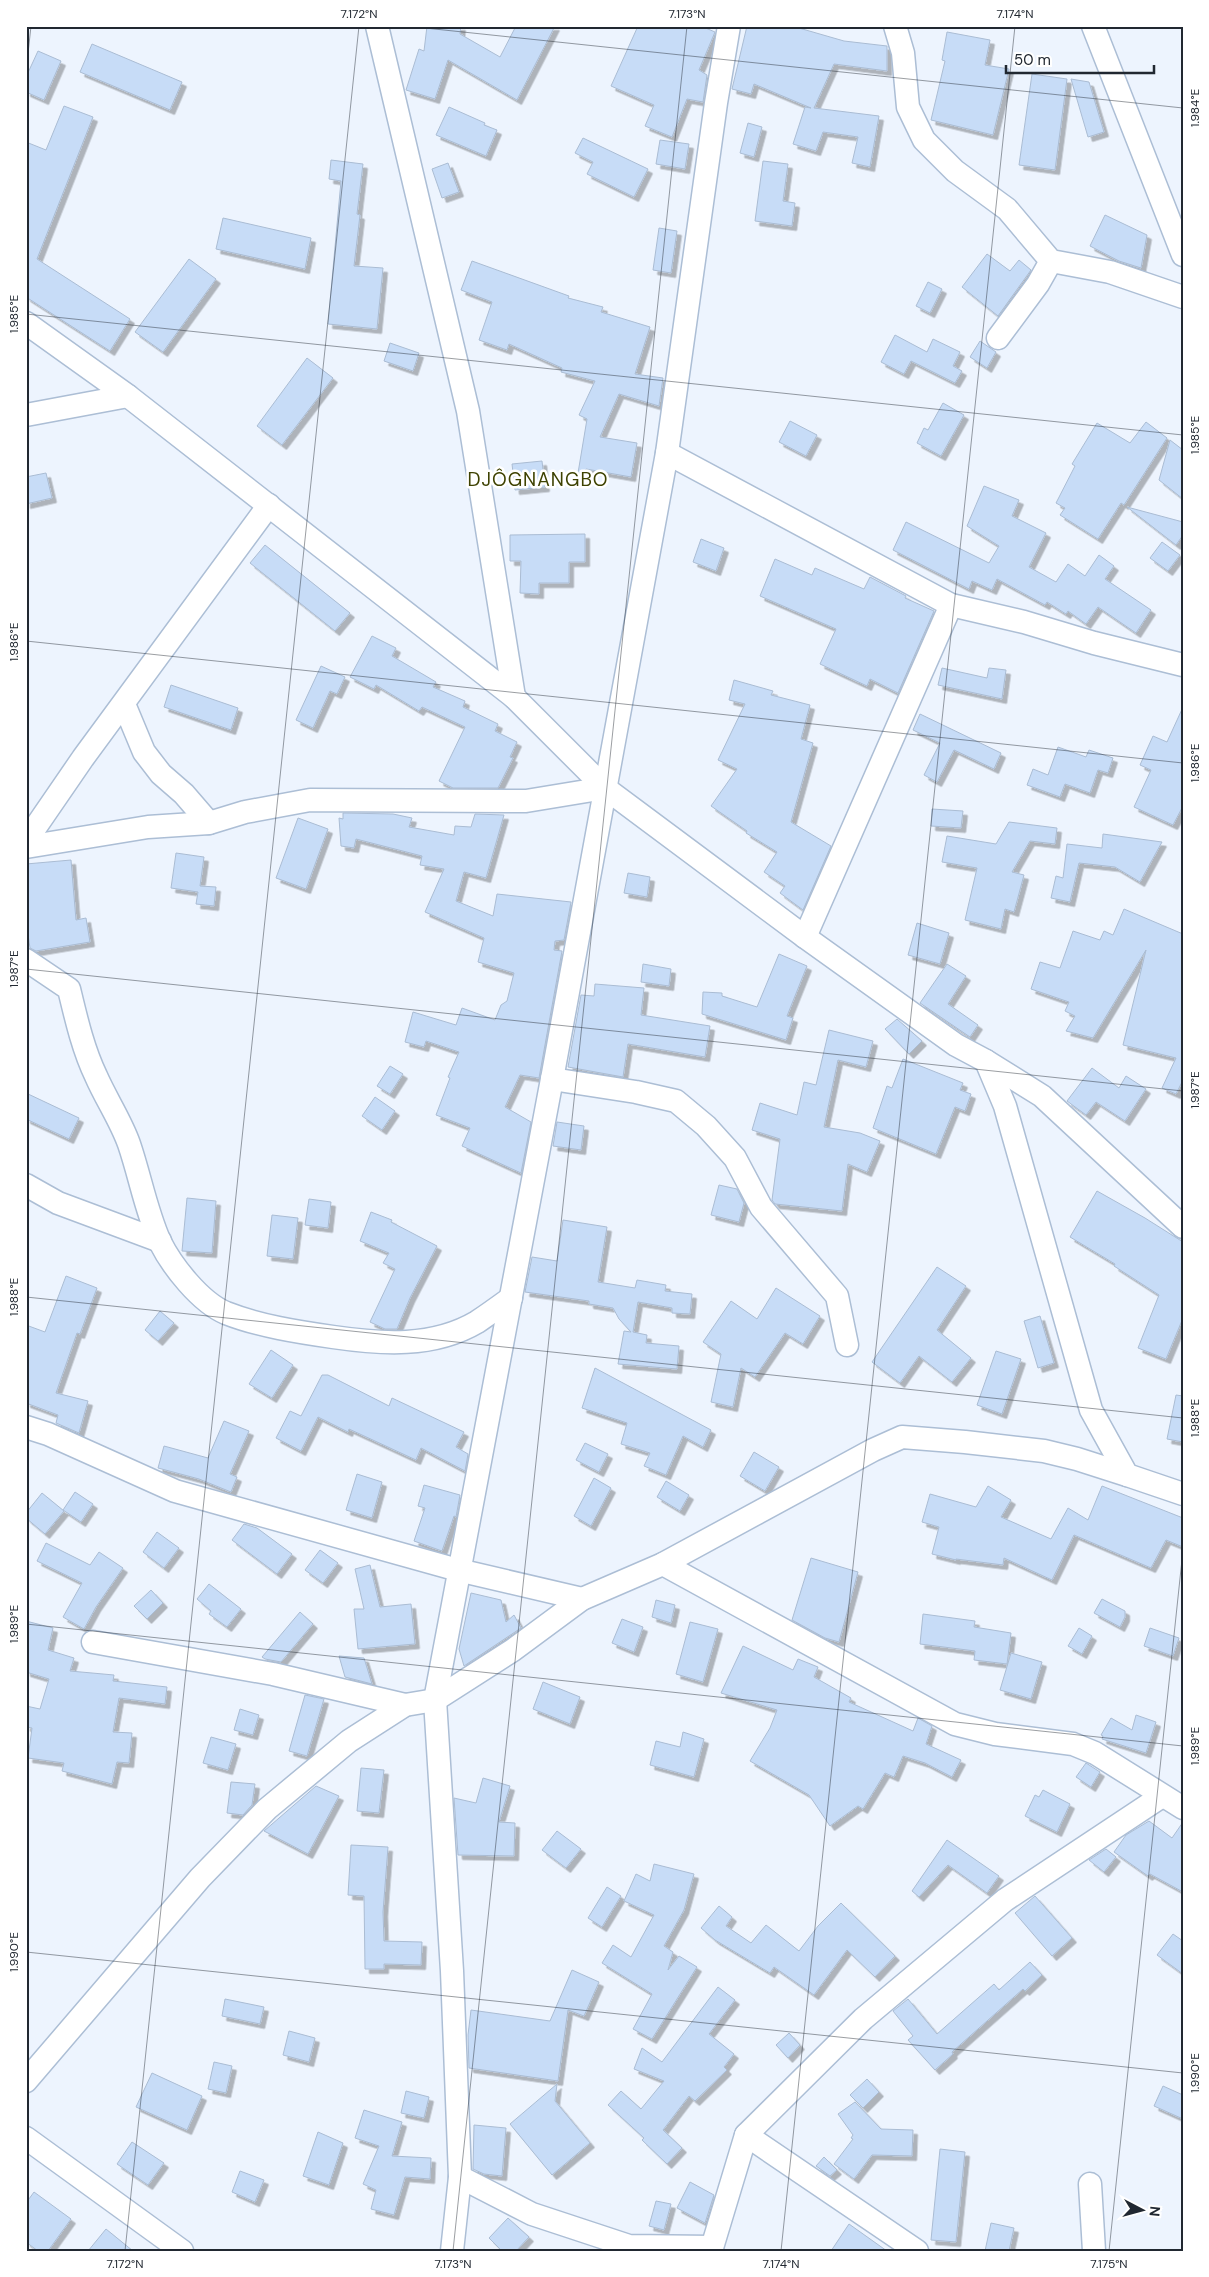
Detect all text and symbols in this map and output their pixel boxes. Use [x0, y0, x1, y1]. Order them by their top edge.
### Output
text: 7.172°N [341, 6, 377, 22]
text: 7.173°N [668, 6, 706, 22]
text: 7.174°N [997, 6, 1033, 22]
scale bar [1006, 42, 1154, 74]
text: 50 m [1014, 50, 1051, 70]
text: 1.984°E [1187, 89, 1203, 127]
text: 1.985°E [6, 294, 22, 333]
text: 1.985°E [1187, 415, 1203, 454]
district label: DJÔGNANGBO [467, 467, 609, 492]
text: 1.986°E [6, 622, 22, 661]
text: 1.986°E [1187, 743, 1203, 782]
text: 1.987°E [6, 950, 22, 988]
text: 1.987°E [1187, 1071, 1203, 1109]
text: 1.988°E [6, 1277, 22, 1316]
text: 1.988°E [1187, 1398, 1203, 1437]
text: 1.989°E [6, 1605, 22, 1643]
text: 1.989°E [1187, 1727, 1203, 1765]
text: 1.990°E [6, 1932, 22, 1972]
text: 1.990°E [1187, 2053, 1203, 2093]
north arrow [1116, 2184, 1166, 2234]
text: N [1145, 2205, 1164, 2217]
text: 7.172°N [107, 2256, 143, 2272]
text: 7.173°N [434, 2256, 472, 2272]
text: 7.174°N [763, 2256, 799, 2272]
text: 7.175°N [1090, 2256, 1128, 2272]

